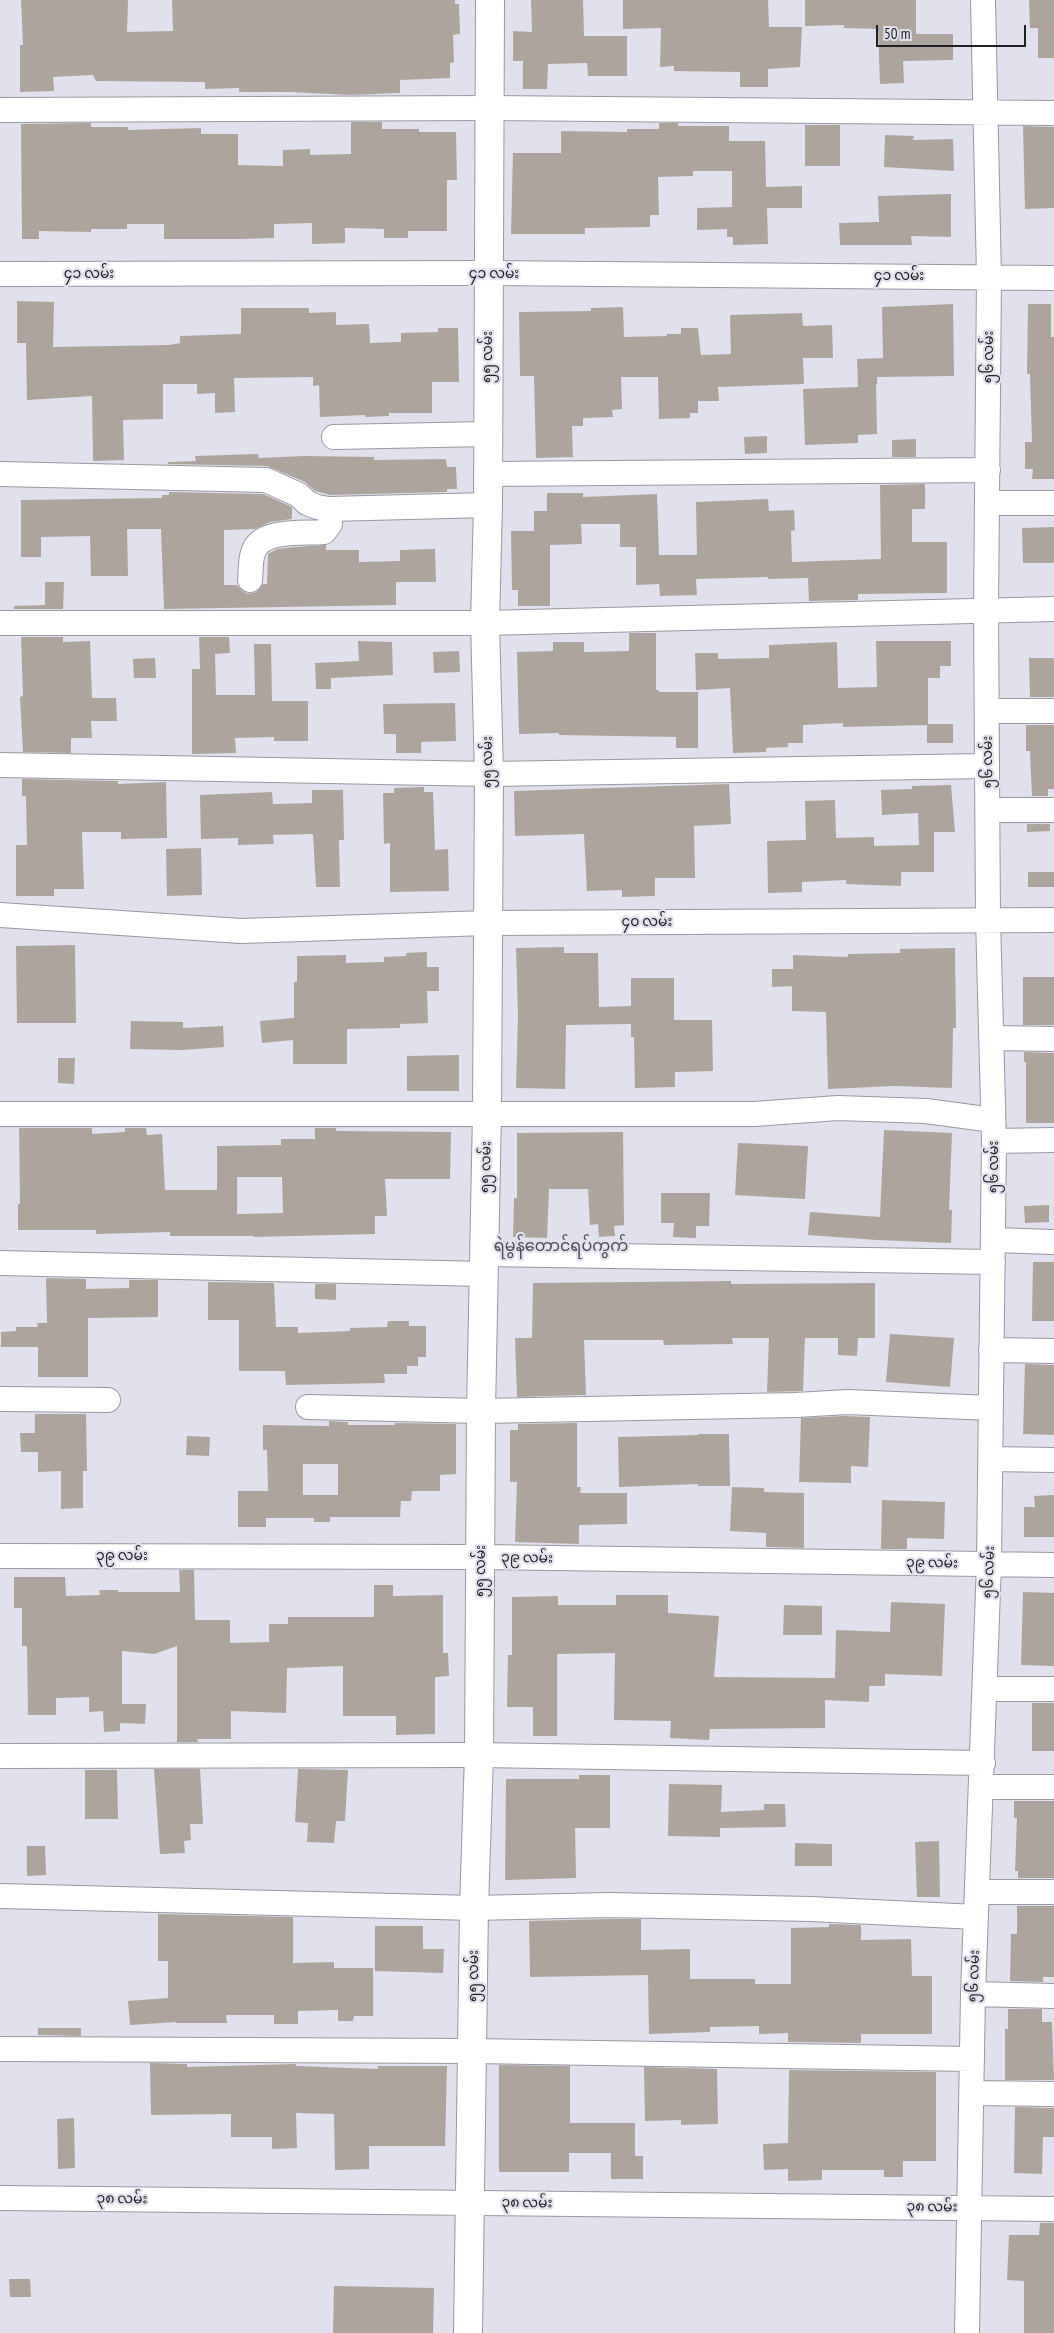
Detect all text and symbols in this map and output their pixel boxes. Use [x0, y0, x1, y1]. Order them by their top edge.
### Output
scale bar [879, 15, 1029, 47]
text: 50 m [884, 24, 910, 43]
street label: ၄၁ လမ်း [64, 266, 114, 282]
street label: ၄၁ လမ်း [469, 266, 519, 282]
street label: ၄၁ လမ်း [874, 268, 924, 284]
street label: ၅၅ လမ်း [480, 331, 496, 383]
street label: ၅၆ လမ်း [981, 331, 997, 383]
street label: ၅၅ လမ်း [479, 736, 497, 788]
street label: ၅၆ လမ်း [979, 736, 997, 788]
street label: ၄၀ လမ်း [622, 914, 672, 930]
street label: ၅၅ လမ်း [477, 1141, 495, 1193]
street label: ၅၆ လမ်း [986, 1141, 1002, 1193]
district label: ရဲမွန်တောင်ရပ်ကွက် [494, 1236, 628, 1256]
street label: ၅၅ လမ်း [473, 1545, 489, 1597]
street label: ၅၆ လမ်း [980, 1545, 998, 1599]
street label: ၃၉ လမ်း [96, 1548, 148, 1564]
street label: ၃၉ လမ်း [501, 1549, 553, 1567]
street label: ၃၉ လမ်း [906, 1554, 958, 1572]
street label: ၅၆ လမ်း [965, 1949, 983, 2003]
street label: ၅၅ လမ်း [466, 1950, 482, 2002]
street label: ၃၈ လမ်း [96, 2190, 148, 2208]
street label: ၃၈ လမ်း [501, 2194, 553, 2212]
street label: ၃၈ လမ်း [906, 2198, 958, 2216]

